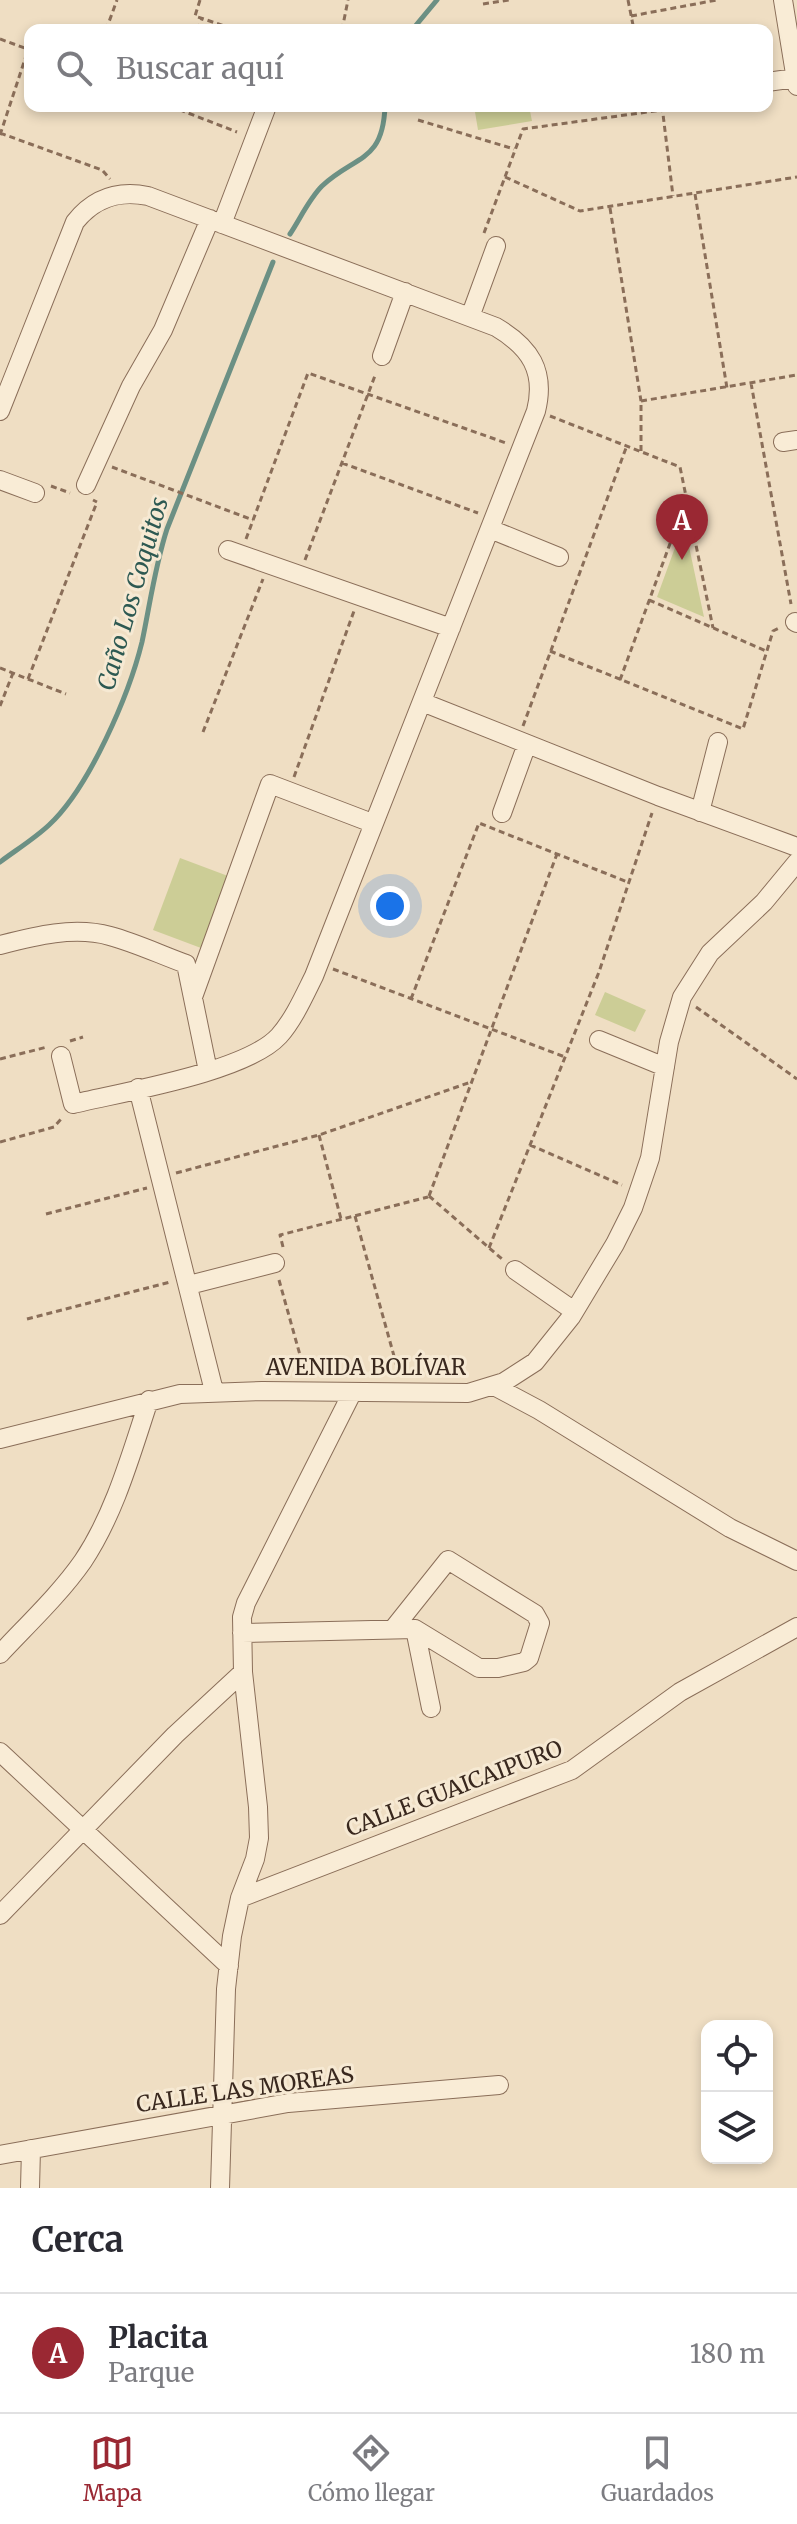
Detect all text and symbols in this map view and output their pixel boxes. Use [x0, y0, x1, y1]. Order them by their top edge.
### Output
search box [24, 24, 773, 112]
icon: search [52, 46, 96, 90]
text: Buscar aquí [116, 49, 284, 87]
water label: Caño Los Coquitos [90, 494, 175, 694]
pin: A [656, 494, 708, 560]
your location [370, 886, 410, 926]
street label: AVENIDA BOLÍVAR [265, 1352, 467, 1381]
street label: CALLE GUAICAIPURO [342, 1734, 566, 1842]
map controls [701, 2020, 773, 2164]
button: locate [701, 2020, 773, 2092]
street label: CALLE LAS MOREAS [135, 2060, 355, 2118]
button: layers [701, 2092, 773, 2164]
text: Cerca [32, 2219, 124, 2261]
text: Placita [108, 2318, 208, 2356]
text: A [49, 2337, 67, 2370]
text: 180 m [690, 2337, 765, 2370]
text: Parque [108, 2356, 194, 2389]
tab: Mapa [83, 2431, 142, 2507]
tab: Cómo llegar [308, 2431, 435, 2507]
tab: Guardados [601, 2431, 714, 2507]

